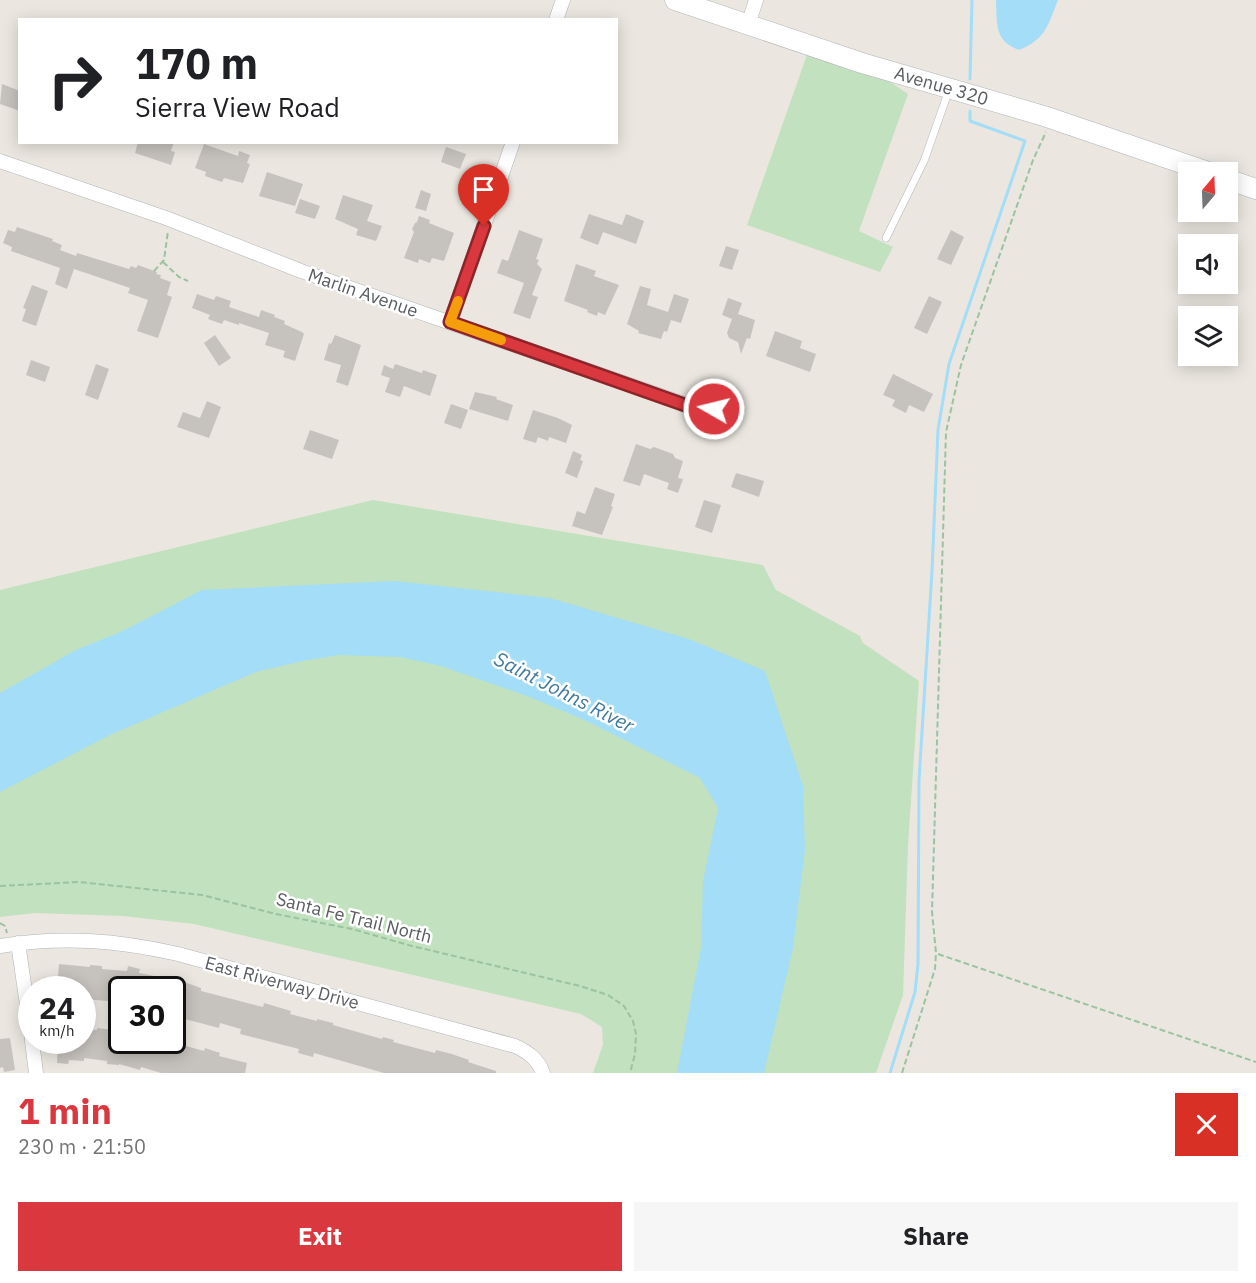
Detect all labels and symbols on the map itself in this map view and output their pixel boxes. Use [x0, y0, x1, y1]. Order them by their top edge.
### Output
street label: Avenue 320 [892, 61, 991, 110]
north arrow [1178, 162, 1238, 222]
pin [458, 164, 509, 226]
street label: Marlin Avenue [305, 263, 421, 322]
position arrow [682, 377, 746, 441]
water label: Saint Johns River [490, 645, 639, 739]
street label: Santa Fe Trail North [274, 887, 434, 948]
street label: East Riverway Drive [202, 951, 362, 1014]
speed limit sign: 30 [108, 976, 186, 1054]

